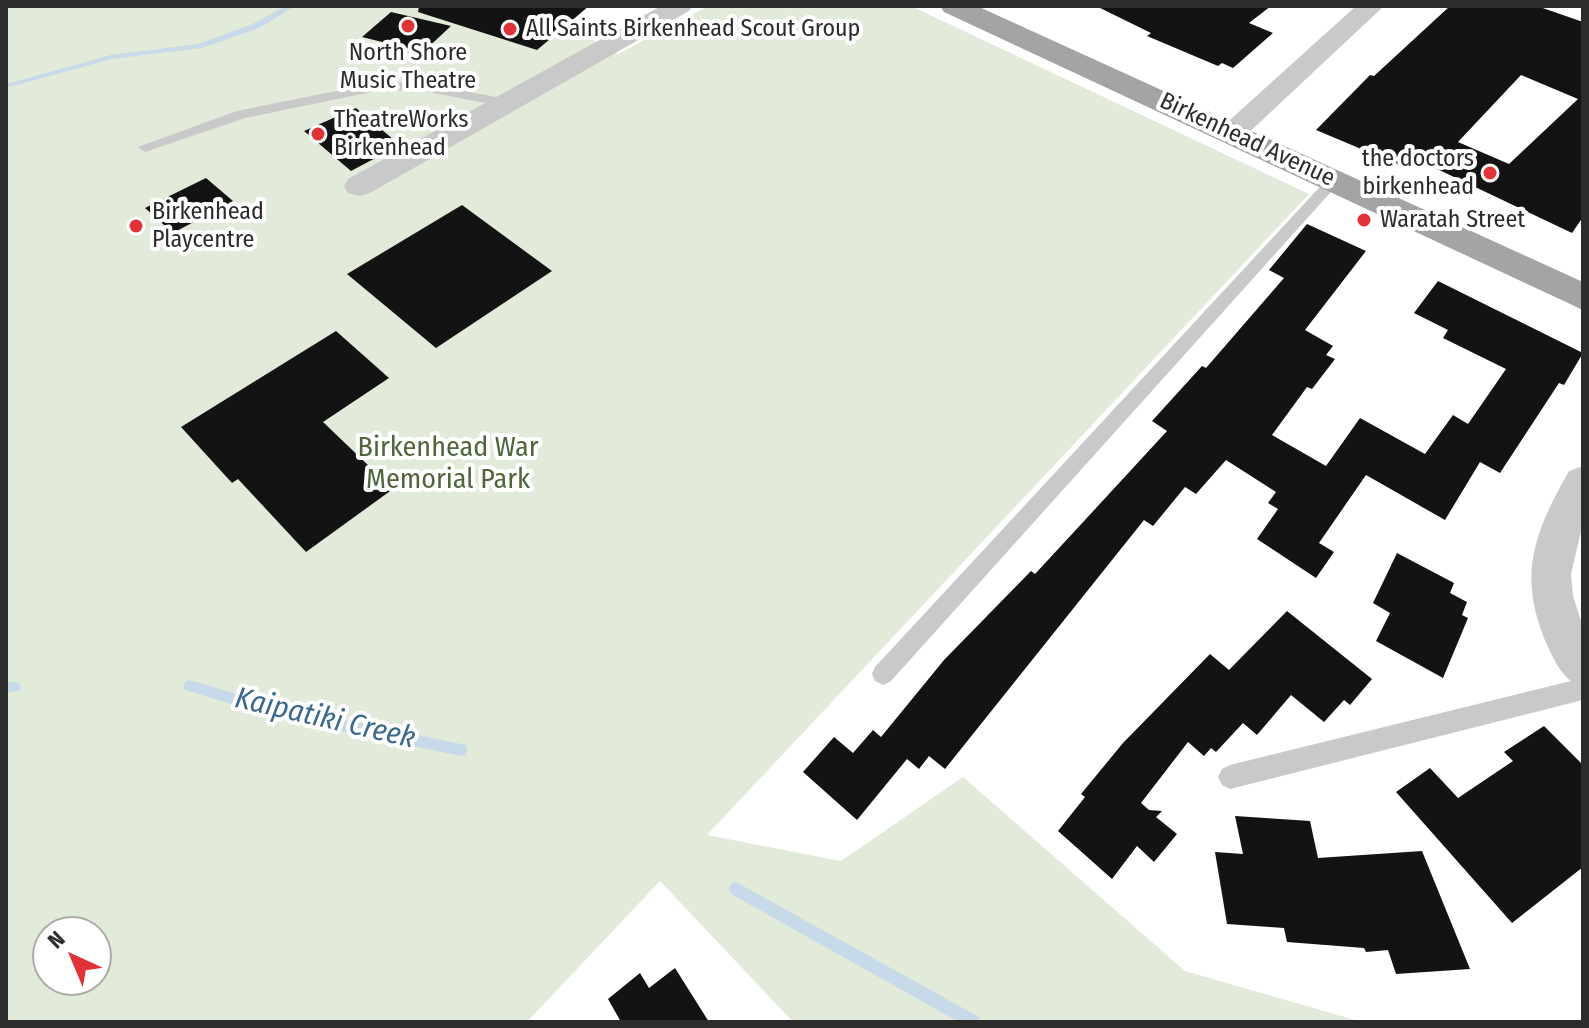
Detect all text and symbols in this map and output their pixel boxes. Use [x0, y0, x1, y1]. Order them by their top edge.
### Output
place label: All Saints Birkenhead Scout Group [526, 15, 860, 43]
marker: North Shore Music Theatre [399, 17, 417, 35]
marker: All Saints Birkenhead Scout Group [501, 20, 519, 38]
place label: North Shore Music Theatre [340, 39, 476, 95]
street label: Birkenhead Avenue [1155, 87, 1339, 193]
place label: TheatreWorks Birkenhead [334, 106, 469, 162]
marker: TheatreWorks Birkenhead [309, 125, 327, 143]
place label: the doctors birkenhead [1362, 145, 1474, 201]
marker: the doctors birkenhead [1481, 164, 1499, 182]
place label: Birkenhead Playcentre [152, 198, 264, 254]
place label: Waratah Street [1380, 206, 1525, 234]
marker: Waratah Street [1355, 211, 1373, 229]
marker: Birkenhead Playcentre [127, 217, 145, 235]
park label: Birkenhead War Memorial Park [358, 431, 538, 497]
water label: Kaipatiki Creek [231, 681, 419, 757]
north arrow [32, 916, 112, 996]
text: N [42, 926, 70, 954]

